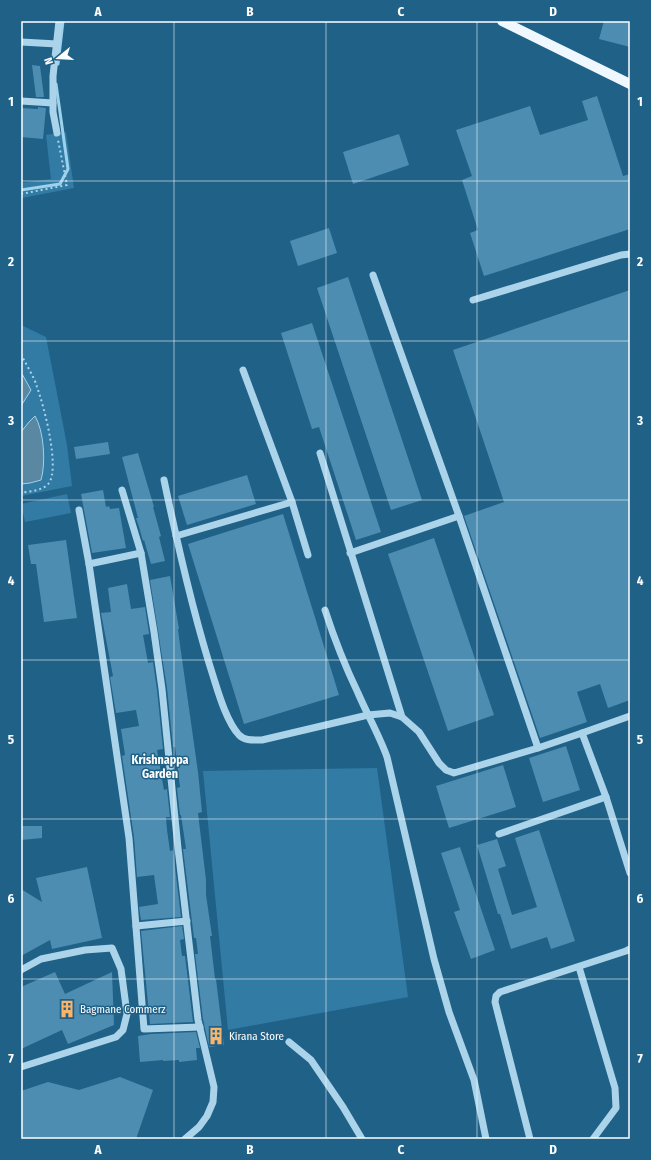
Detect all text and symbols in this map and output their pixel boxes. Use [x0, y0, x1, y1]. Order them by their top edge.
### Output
text: A [93, 4, 102, 19]
text: B [246, 4, 254, 19]
text: C [398, 4, 405, 19]
text: D [549, 4, 557, 19]
north arrow [38, 38, 78, 78]
text: N [42, 56, 56, 66]
text: 1 [8, 94, 14, 109]
text: 1 [637, 94, 643, 109]
text: 2 [7, 254, 14, 269]
text: 2 [636, 254, 643, 269]
text: 3 [7, 413, 14, 428]
text: 3 [636, 413, 643, 428]
text: 4 [8, 573, 15, 588]
text: 4 [637, 573, 644, 588]
text: 5 [8, 732, 14, 747]
text: 5 [637, 732, 643, 747]
district label: Krishnappa Garden [131, 753, 189, 781]
text: 6 [8, 891, 15, 906]
text: 6 [637, 891, 644, 906]
building icon: Bagmane Commerz [57, 999, 77, 1019]
place label: Bagmane Commerz [80, 1003, 166, 1016]
building icon: Kirana Store [206, 1026, 226, 1046]
place label: Kirana Store [229, 1030, 284, 1043]
text: 7 [8, 1051, 14, 1066]
text: 7 [637, 1051, 643, 1066]
text: A [93, 1142, 102, 1157]
text: B [246, 1142, 254, 1157]
text: C [398, 1142, 405, 1157]
text: D [549, 1142, 557, 1157]

